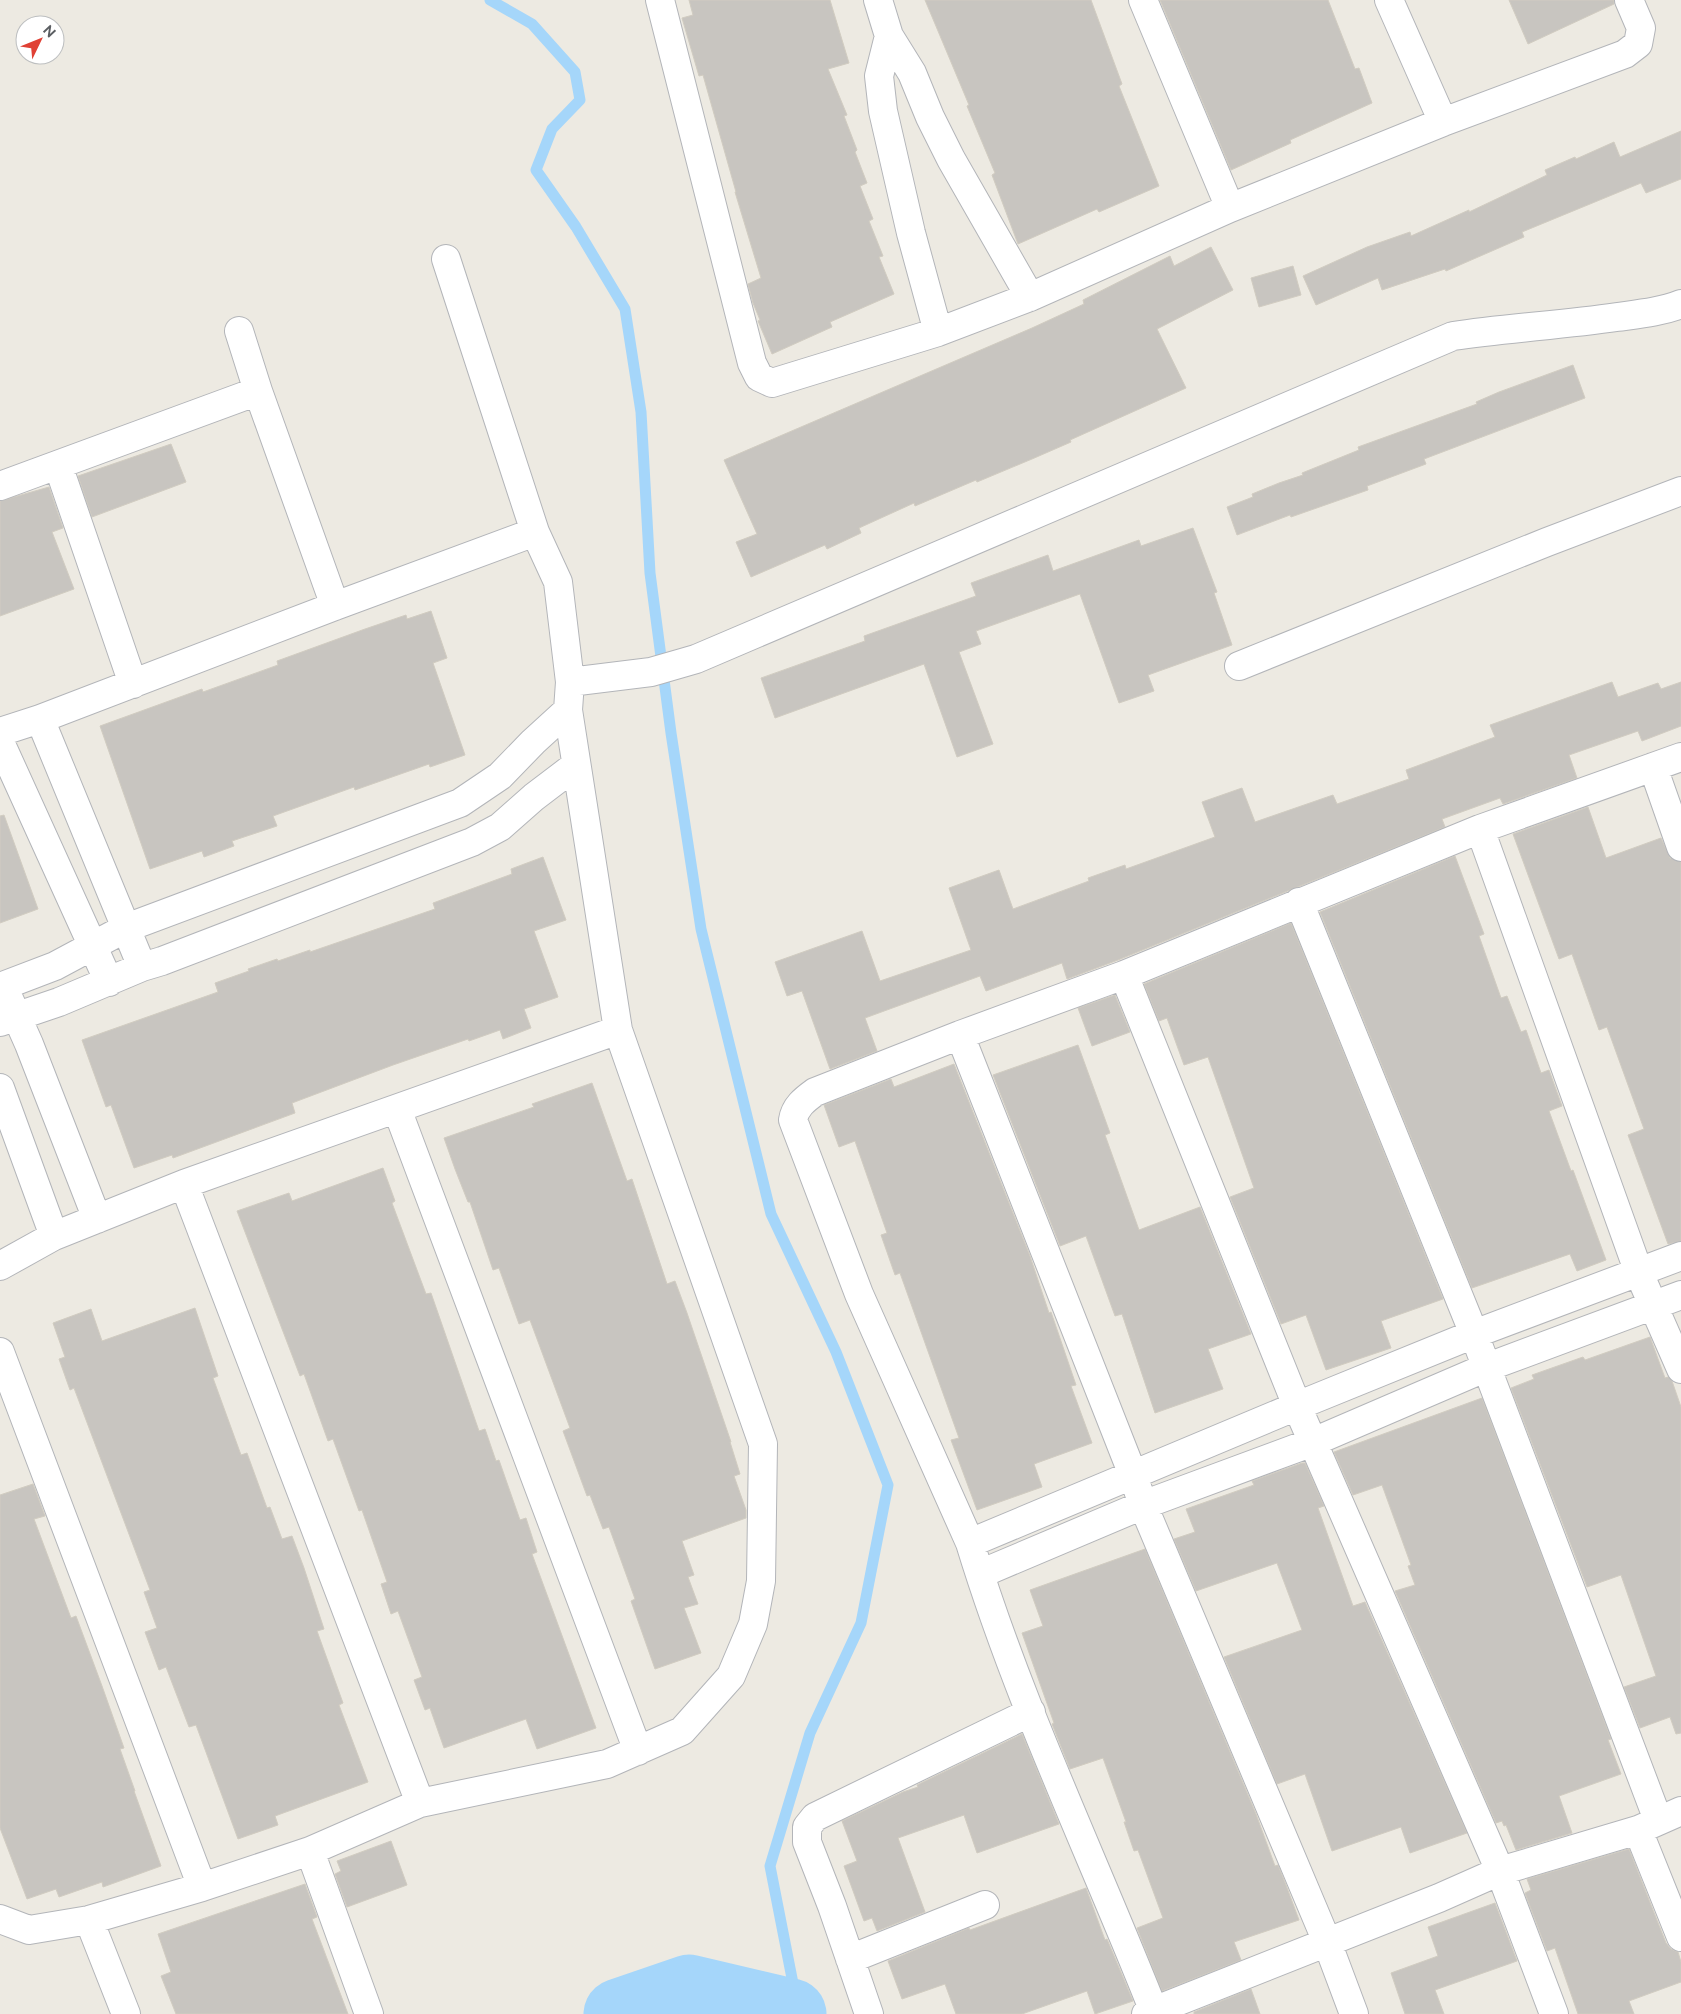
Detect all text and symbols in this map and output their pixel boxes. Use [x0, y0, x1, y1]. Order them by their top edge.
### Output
north arrow [15, 15, 65, 65]
text: N [40, 22, 59, 40]

